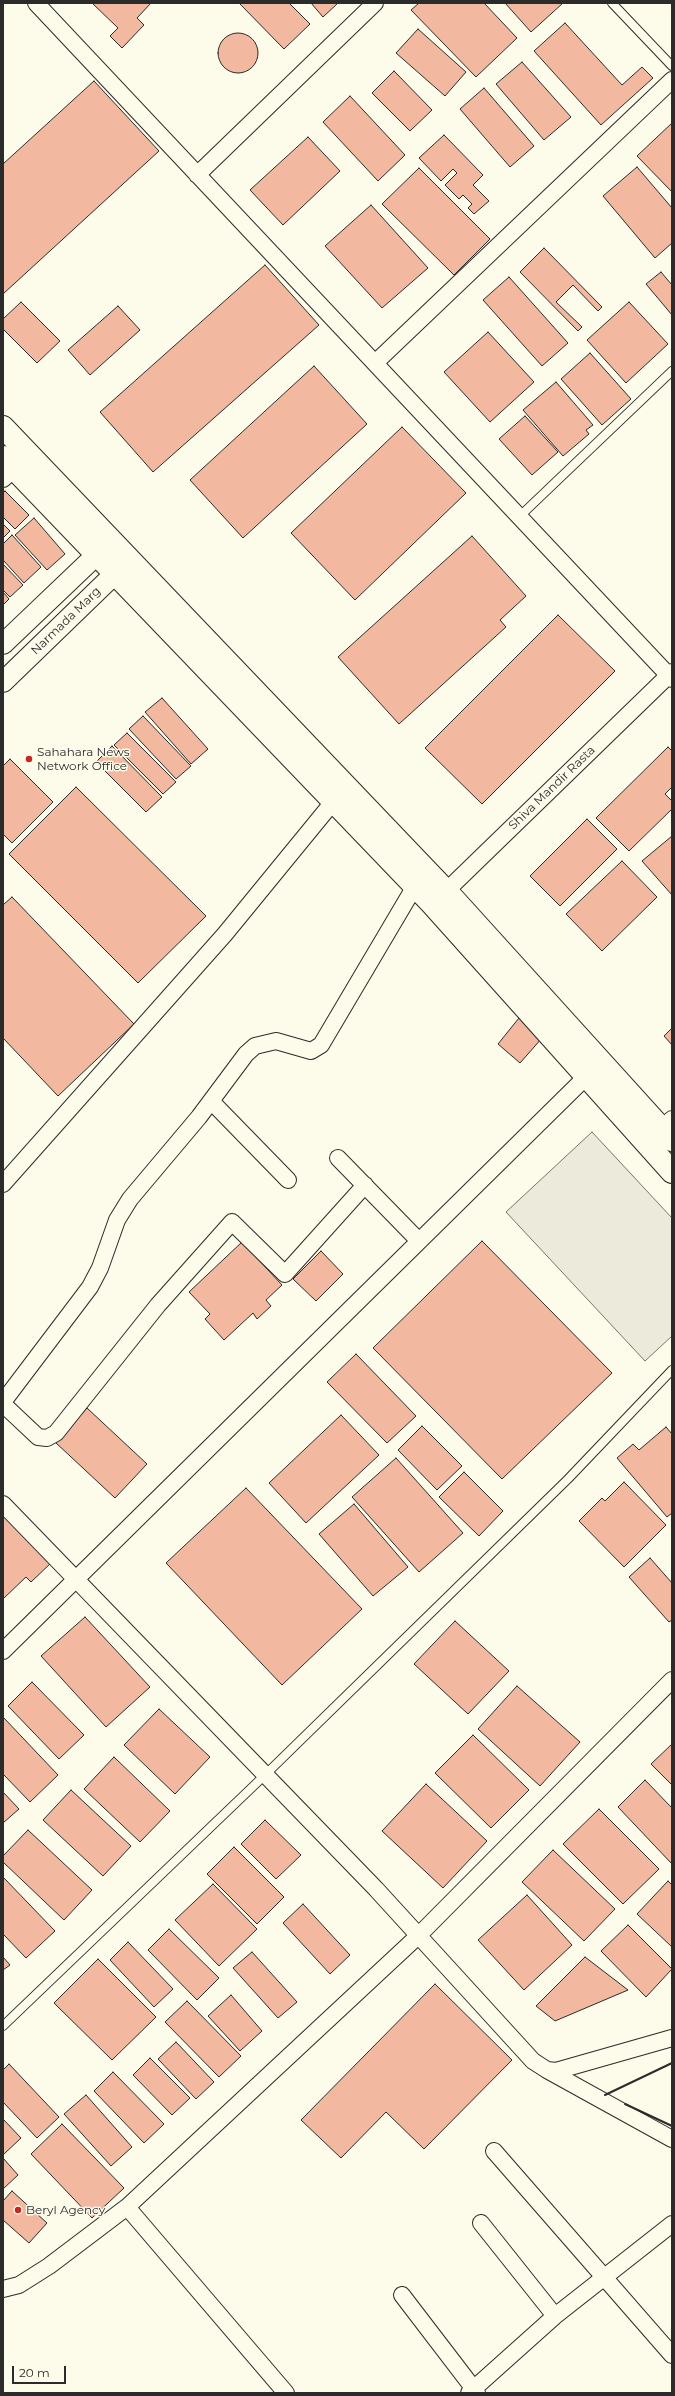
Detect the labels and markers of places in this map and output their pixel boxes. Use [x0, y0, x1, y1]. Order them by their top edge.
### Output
place label: Sahahara News Network Office [37, 745, 130, 773]
marker: Sahahara News Network Office [24, 754, 34, 764]
place label: Beryl Agency [26, 2203, 105, 2217]
marker: Beryl Agency [13, 2205, 23, 2215]

